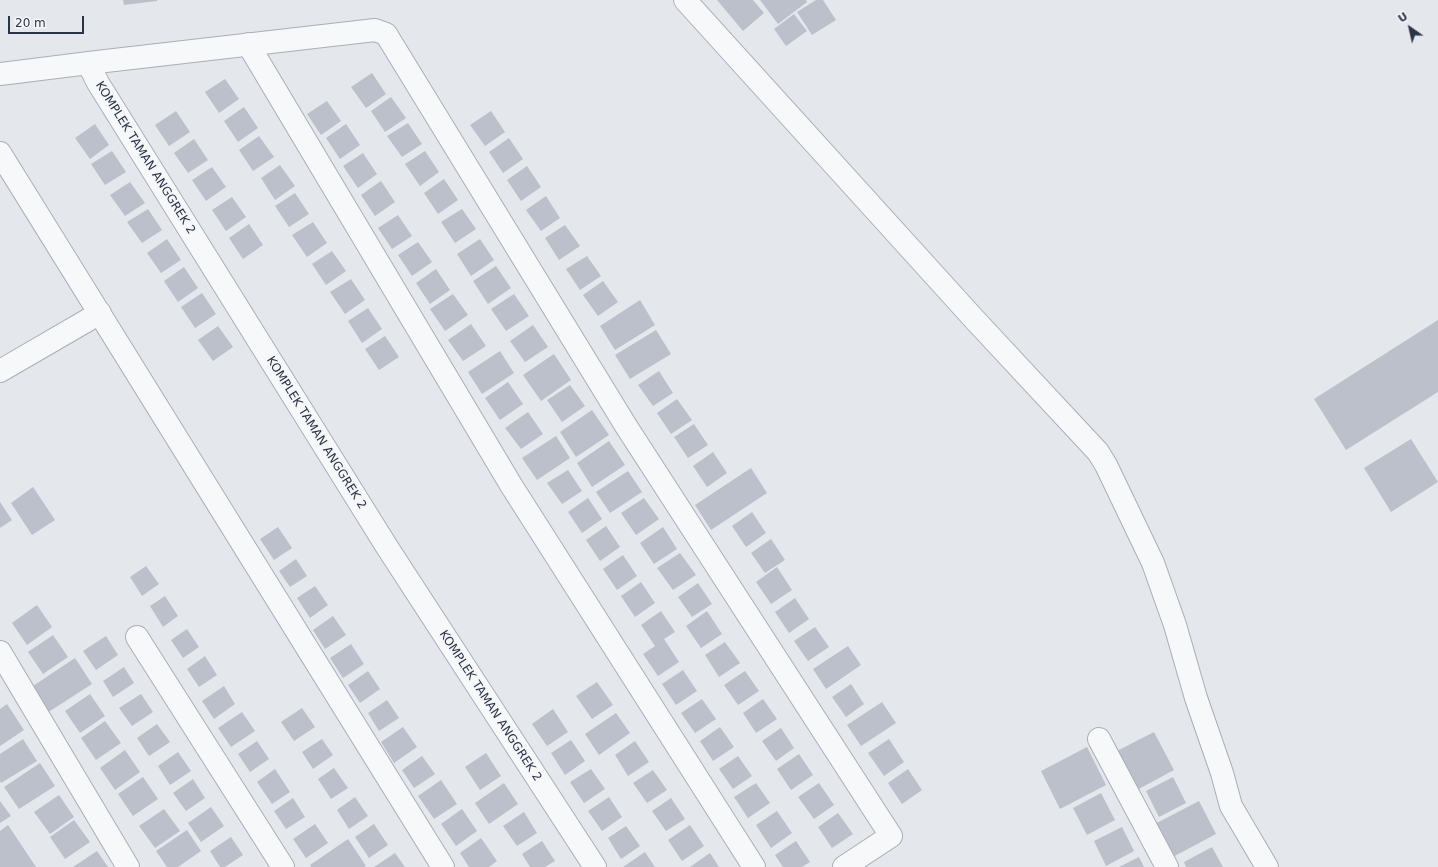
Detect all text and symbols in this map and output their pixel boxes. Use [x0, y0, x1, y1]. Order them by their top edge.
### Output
scale bar [10, 8, 86, 34]
north arrow [1390, 8, 1430, 48]
text: U [1396, 10, 1410, 26]
text: 20 m [15, 16, 46, 30]
street label: KOMPLEK TAMAN ANGGREK 2 [92, 79, 198, 237]
street label: KOMPLEK TAMAN ANGGREK 2 [263, 354, 369, 512]
street label: KOMPLEK TAMAN ANGGREK 2 [436, 628, 544, 784]

